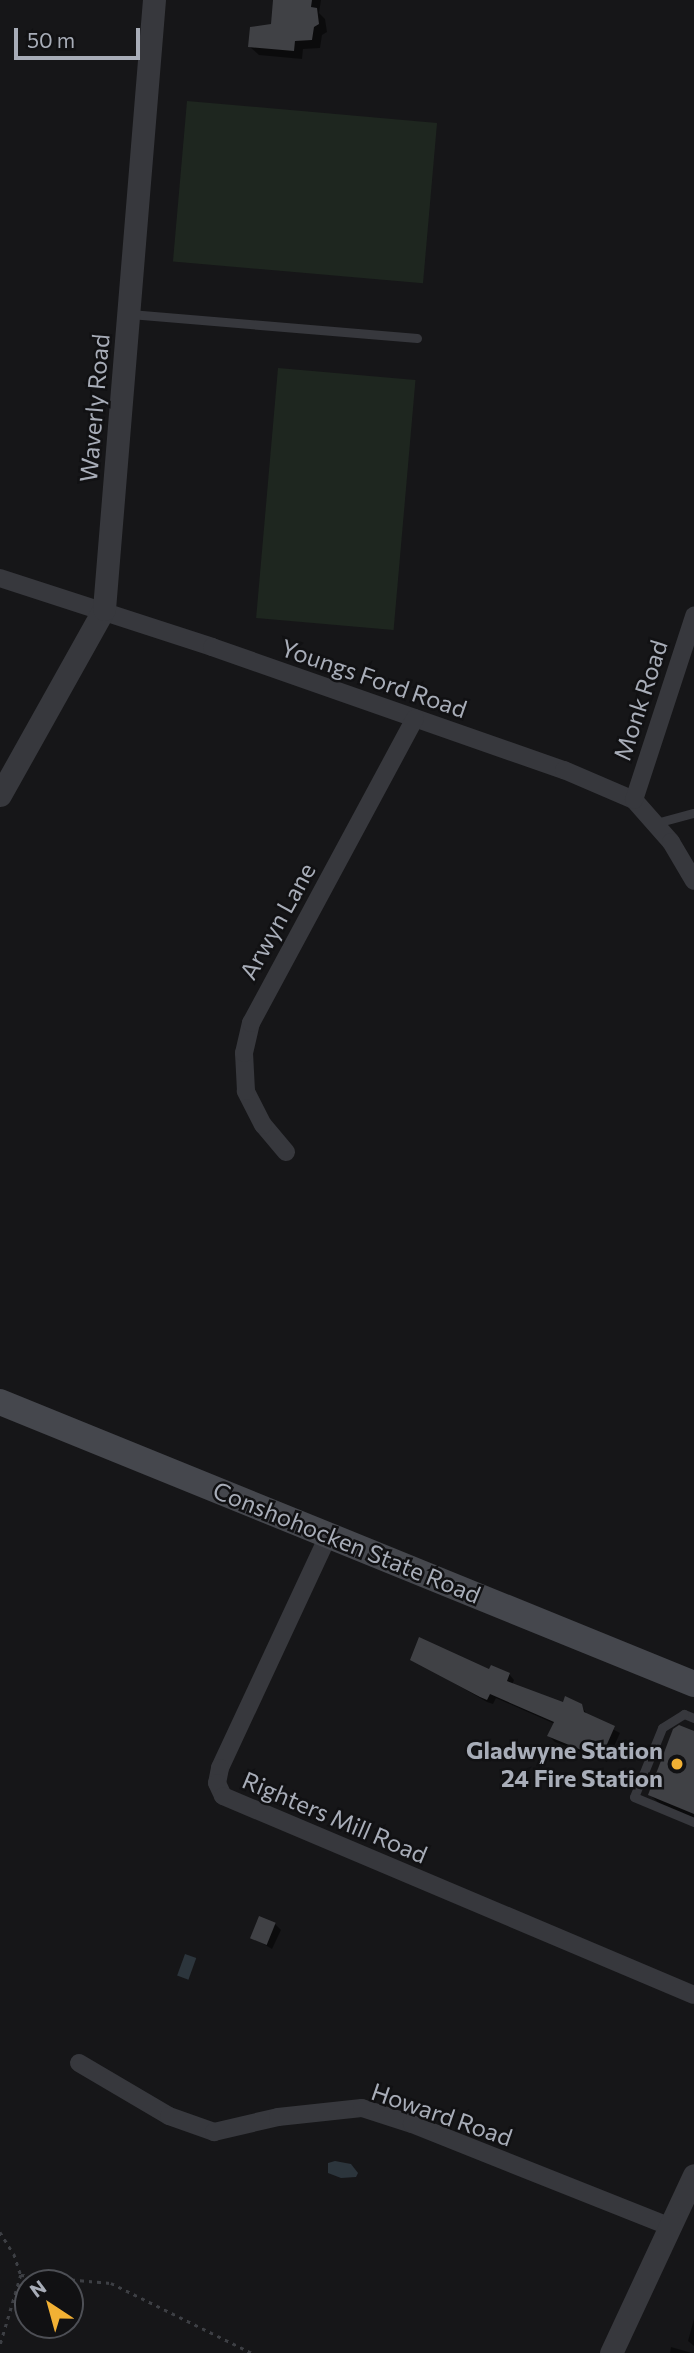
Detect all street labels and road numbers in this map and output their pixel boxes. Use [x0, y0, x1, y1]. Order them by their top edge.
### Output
street label: Waverly Road [73, 333, 115, 483]
street label: Youngs Ford Road [277, 633, 471, 723]
street label: Monk Road [607, 636, 673, 764]
street label: Arwyn Lane [233, 858, 321, 984]
street label: Conshohocken State Road [209, 1475, 485, 1609]
street label: Righters Mill Road [238, 1765, 432, 1869]
street label: Howard Road [368, 2076, 516, 2152]

